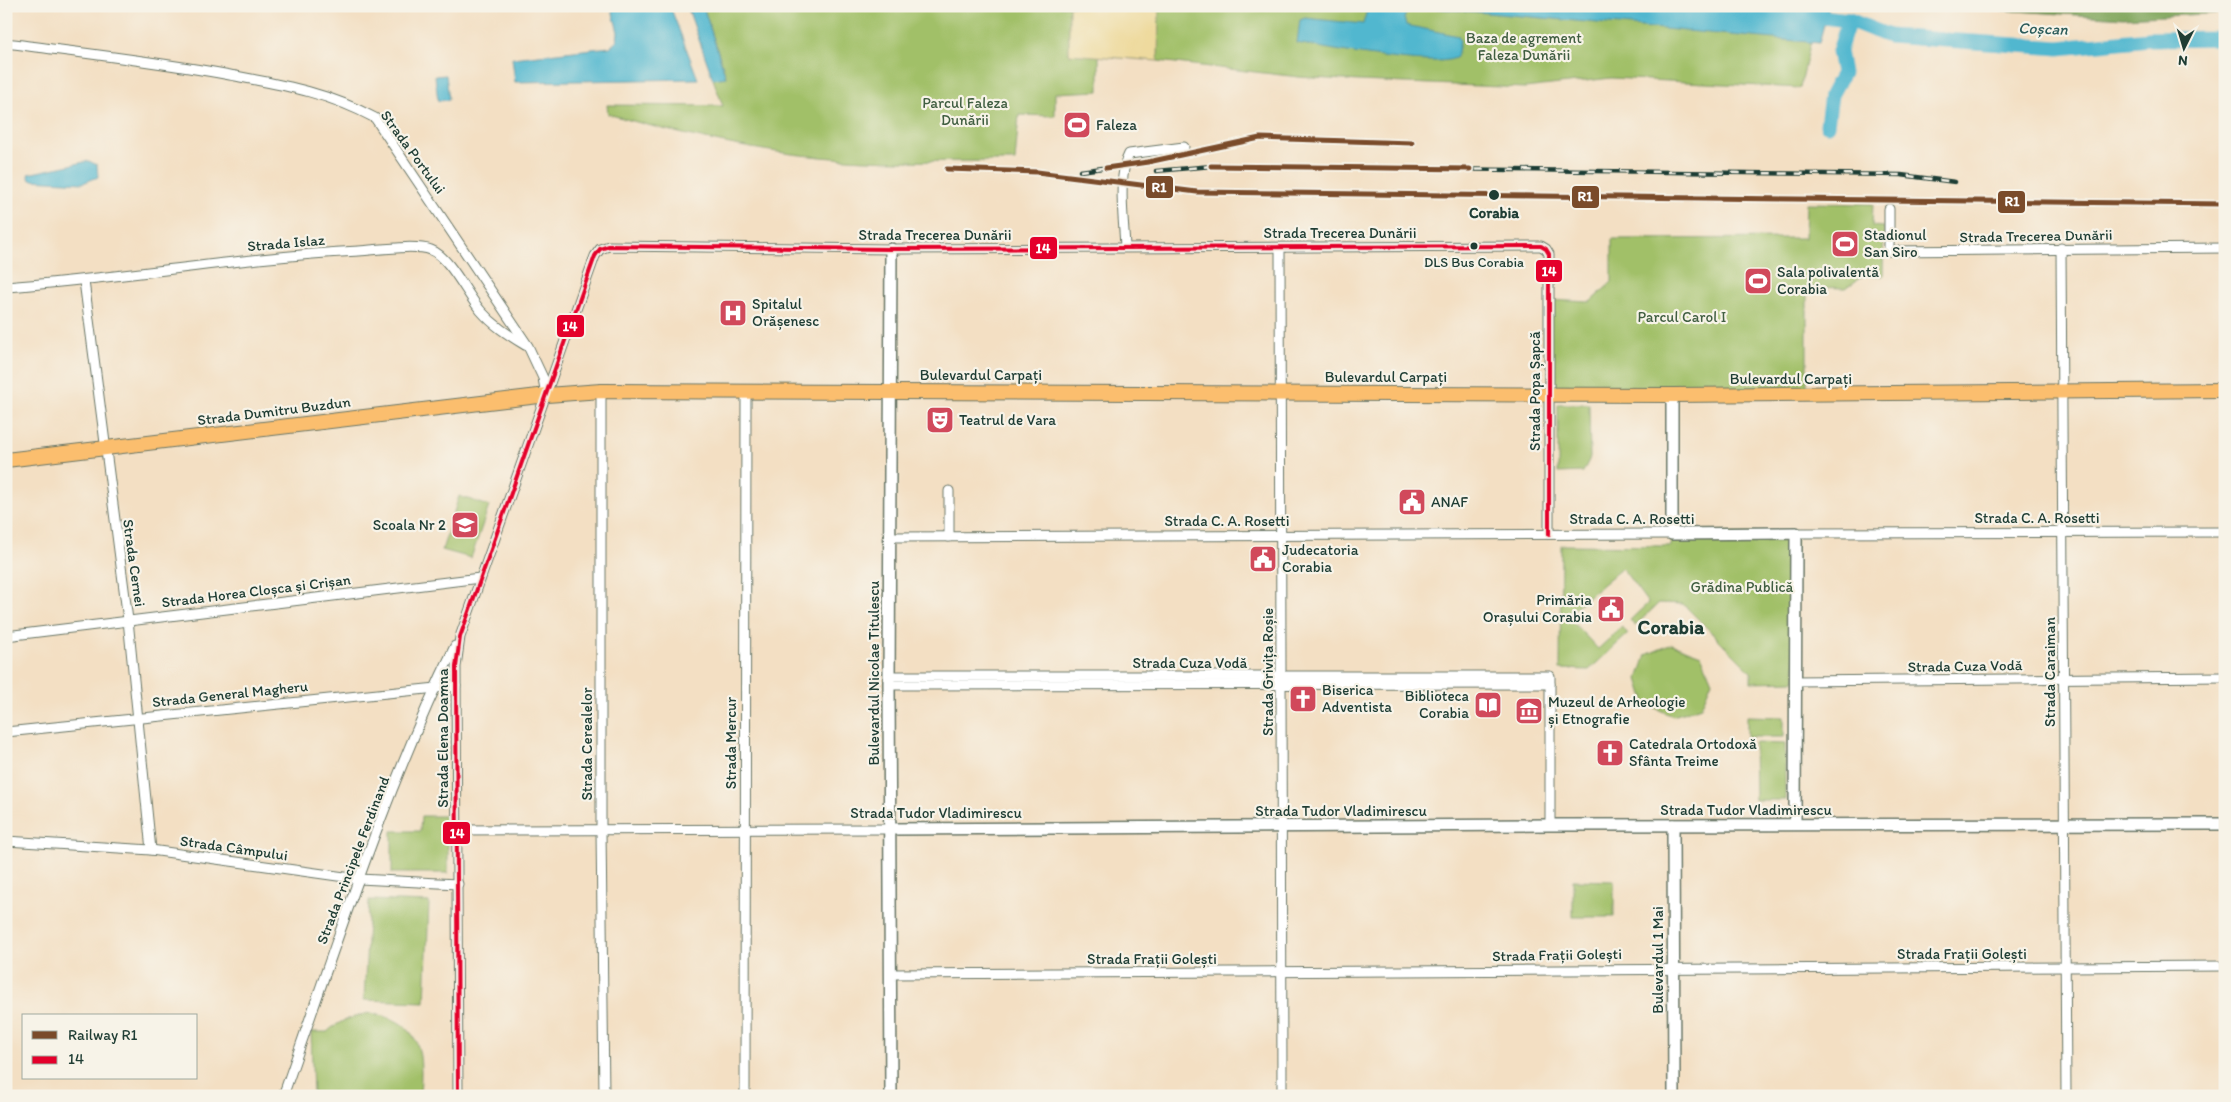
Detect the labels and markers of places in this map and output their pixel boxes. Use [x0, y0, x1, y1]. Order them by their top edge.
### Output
sports icon: Faleza [1062, 110, 1092, 140]
place label: Faleza [1096, 116, 1137, 134]
marker: Corabia [1487, 188, 1501, 202]
place label: Corabia [1469, 204, 1519, 222]
place label: Stadionul San Siro [1864, 226, 1927, 261]
sports icon: Stadionul San Siro [1830, 229, 1860, 259]
marker: DLS Bus Corabia [1469, 241, 1479, 251]
place label: DLS Bus Corabia [1424, 254, 1524, 271]
place label: Sala polivalentă Corabia [1777, 263, 1879, 298]
sports icon: Sala polivalentă Corabia [1743, 266, 1773, 296]
place label: Spitalul Orășenesc [752, 295, 819, 330]
hospital icon: Spitalul Orășenesc [718, 298, 748, 328]
theatre icon: Teatrul de Vara [925, 405, 955, 435]
place label: Teatrul de Vara [959, 411, 1056, 429]
public building icon: ANAF [1397, 487, 1427, 517]
place label: ANAF [1431, 493, 1468, 511]
school or university icon: Scoala Nr 2 [450, 510, 480, 540]
place label: Scoala Nr 2 [373, 516, 446, 534]
place label: Judecatoria Corabia [1282, 541, 1359, 576]
public building icon: Judecatoria Corabia [1248, 544, 1278, 574]
place label: Primăria Orașului Corabia [1483, 591, 1593, 626]
public building icon: Primăria Orașului Corabia [1596, 594, 1626, 624]
place label: Biserica Adventista [1322, 681, 1392, 716]
church icon: Biserica Adventista [1288, 684, 1318, 714]
place label: Biblioteca Corabia [1405, 687, 1470, 722]
library icon: Biblioteca Corabia [1473, 690, 1503, 720]
place label: Muzeul de Arheologie și Etnografie [1548, 693, 1685, 728]
museum icon: Muzeul de Arheologie și Etnografie [1514, 696, 1544, 726]
place label: Catedrala Ortodoxă Sfânta Treime [1629, 735, 1757, 770]
church icon: Catedrala Ortodoxă Sfânta Treime [1595, 738, 1625, 768]

